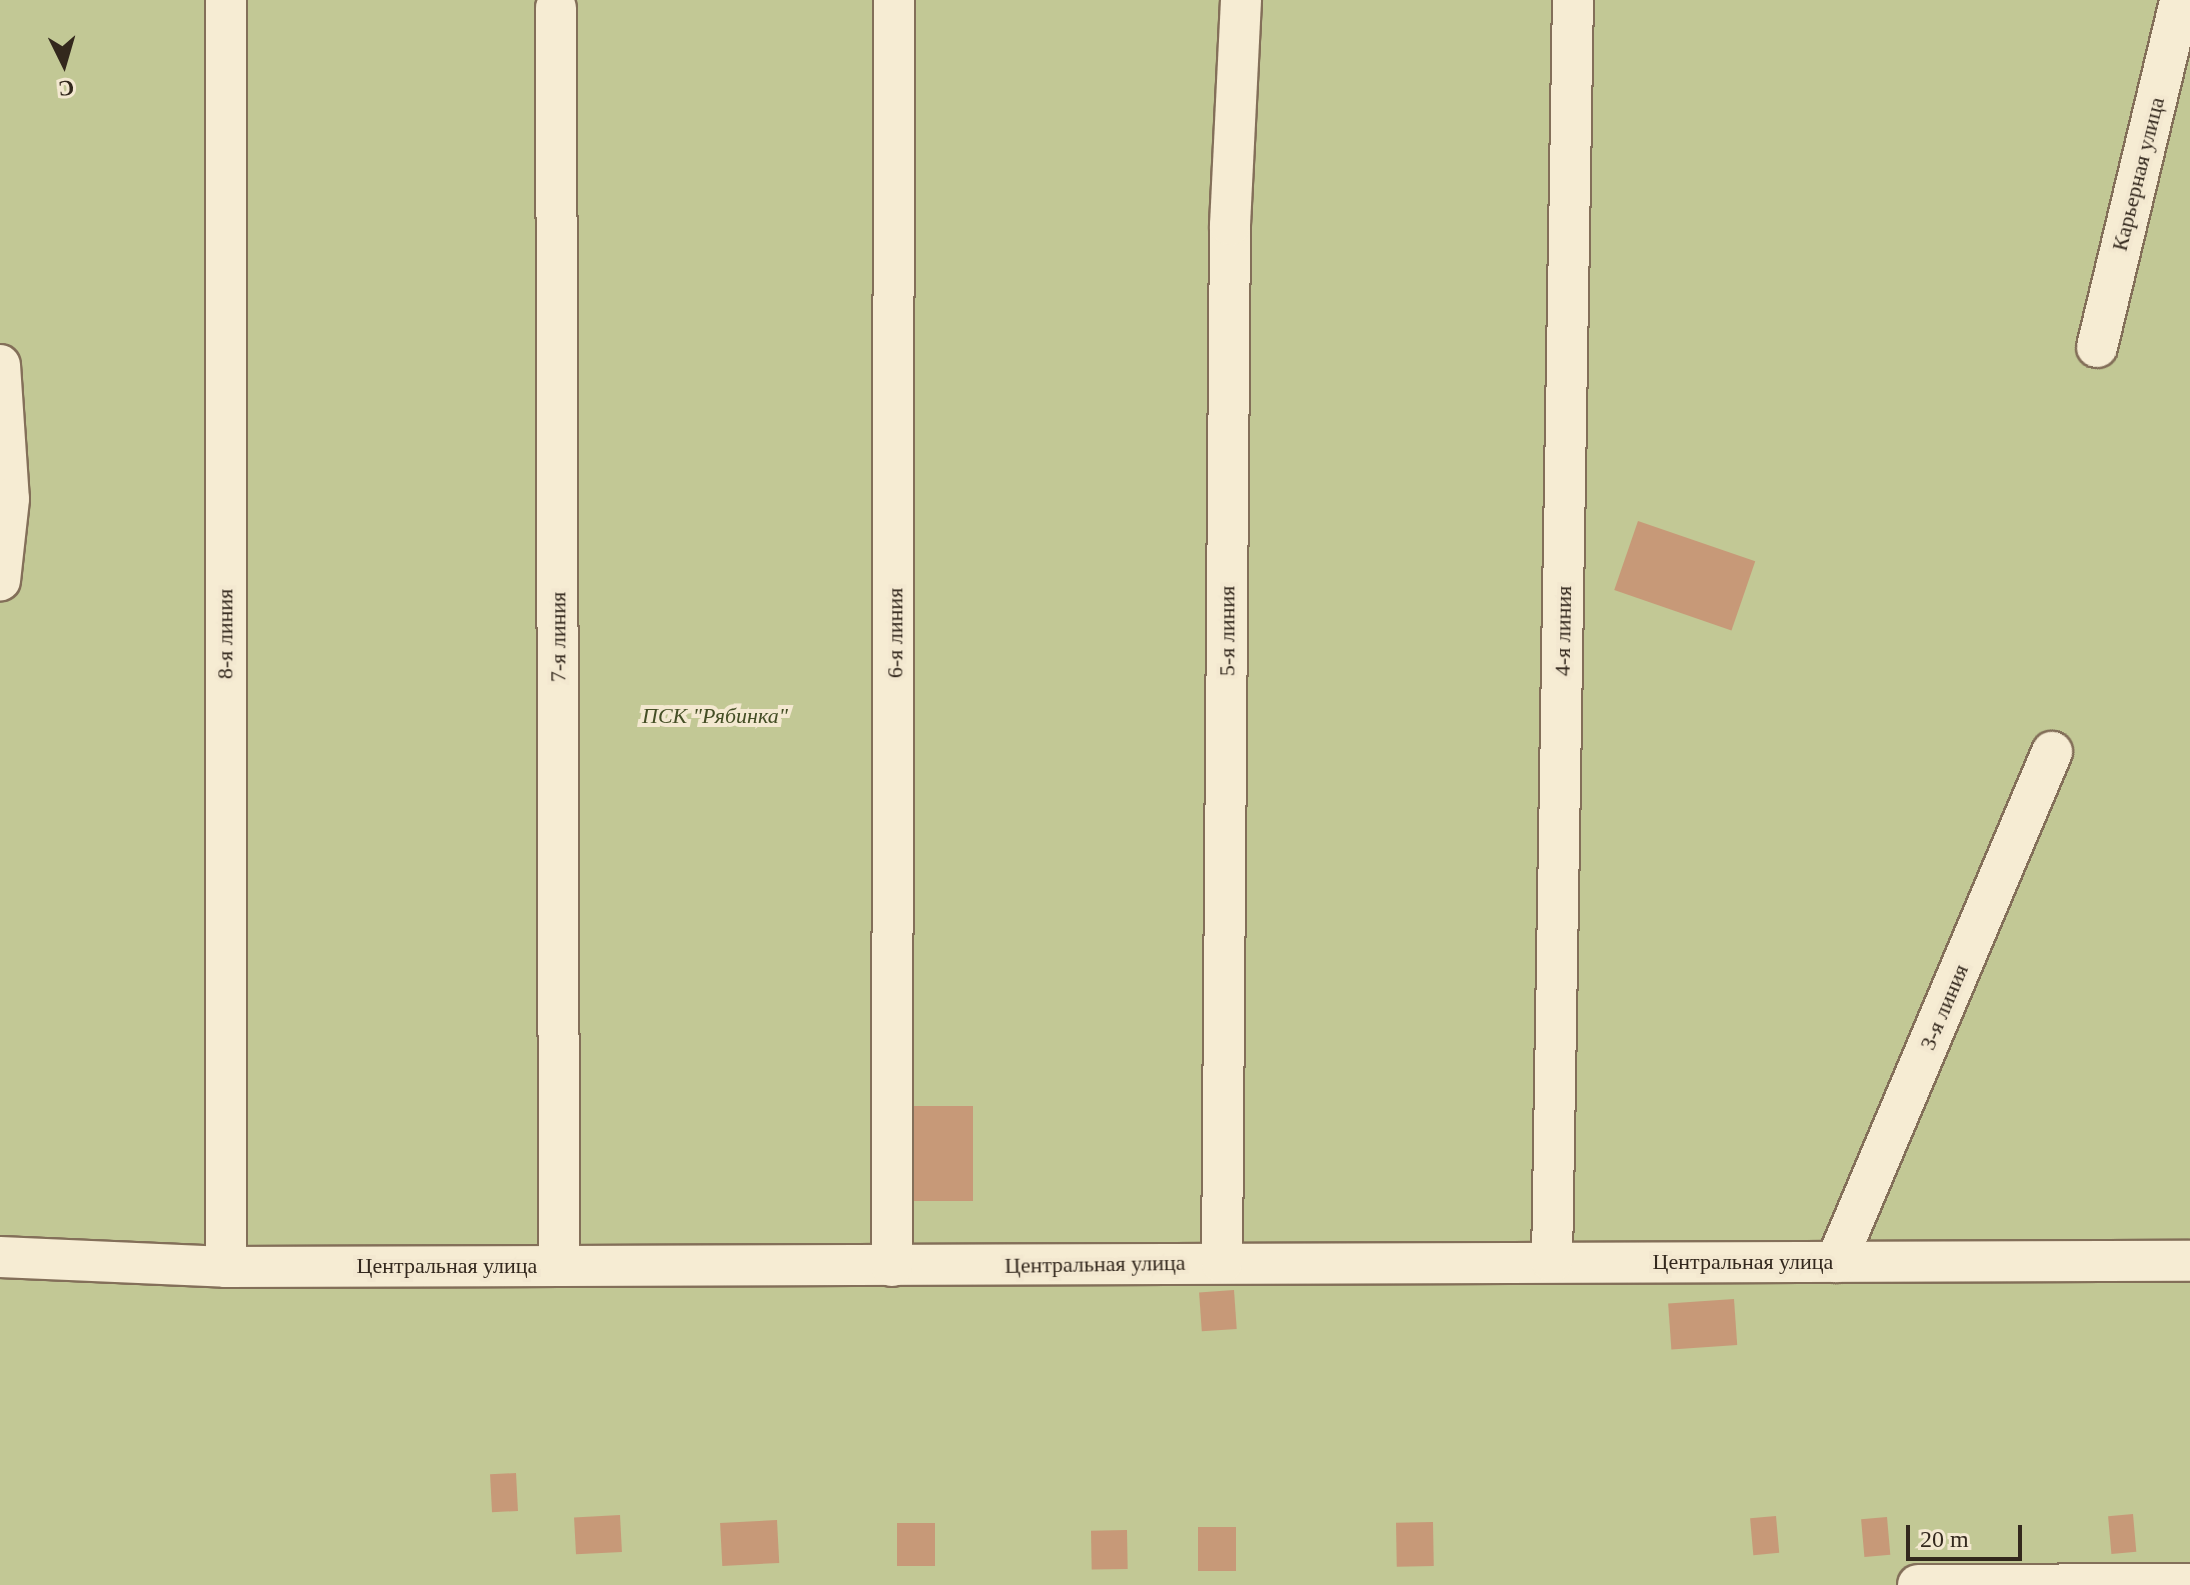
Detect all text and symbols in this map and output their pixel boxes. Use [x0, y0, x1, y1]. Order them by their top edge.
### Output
north arrow [24, 24, 104, 104]
text: С [57, 75, 75, 102]
street label: Карьерная улица [2106, 94, 2170, 254]
street label: 5-я линия [1214, 586, 1240, 676]
street label: 4-я линия [1549, 586, 1577, 676]
street label: 6-я линия [882, 588, 908, 678]
street label: 8-я линия [212, 589, 238, 679]
street label: 7-я линия [545, 592, 571, 682]
park label: ПСК "Рябинка" [642, 703, 788, 729]
street label: 3-я линия [1914, 960, 1974, 1054]
street label: Центральная улица [1004, 1249, 1186, 1279]
street label: Центральная улица [1653, 1249, 1833, 1275]
street label: Центральная улица [357, 1253, 537, 1279]
scale bar [1910, 1509, 2026, 1559]
text: 20 m [1920, 1526, 1969, 1552]

